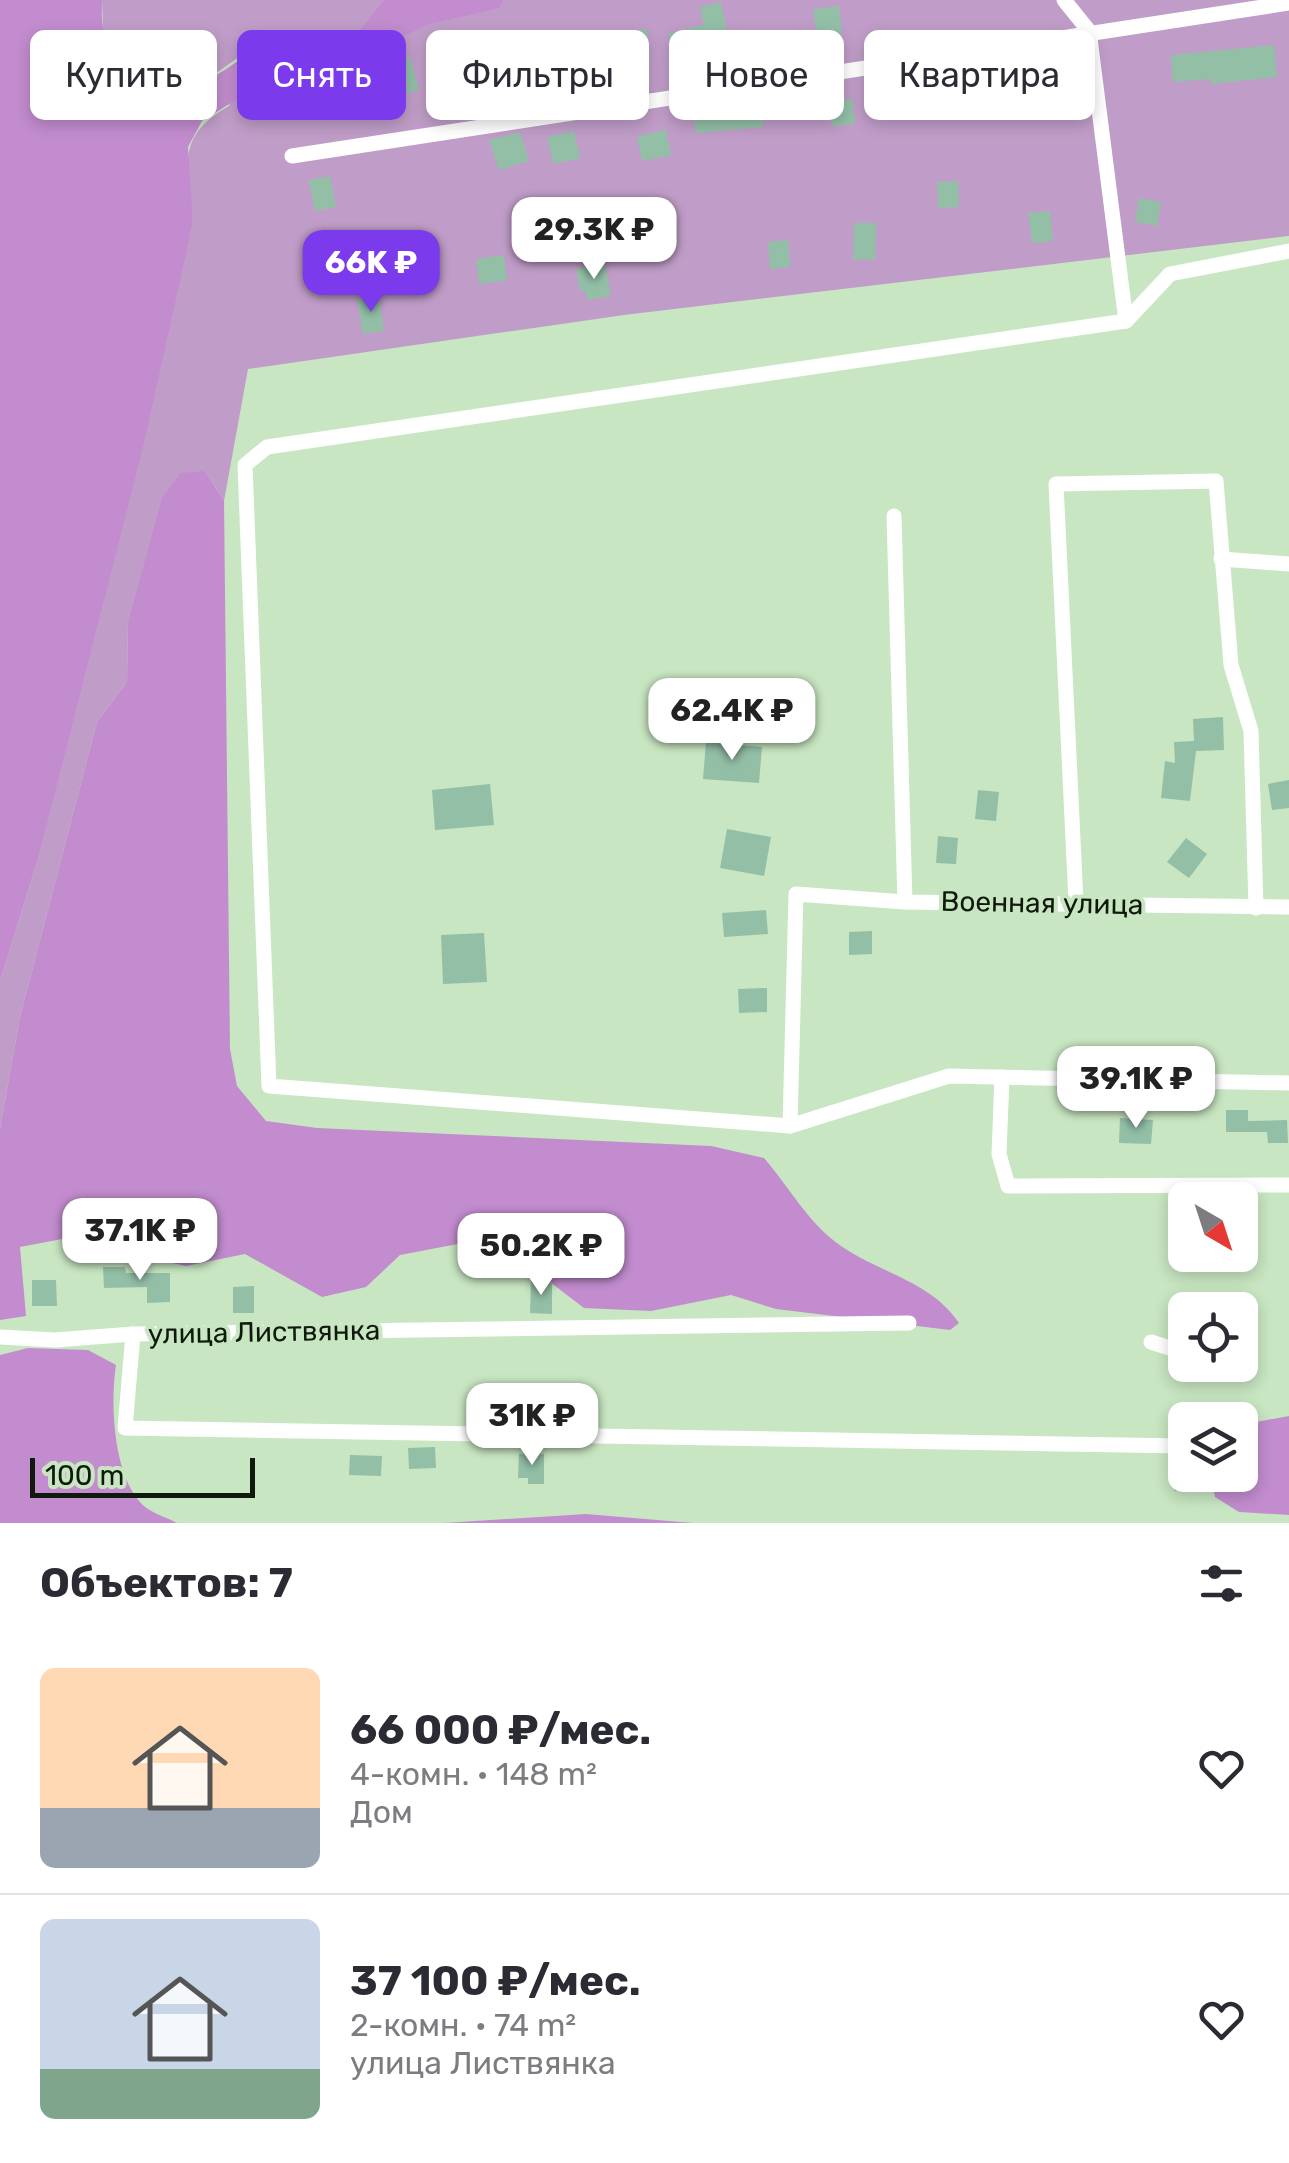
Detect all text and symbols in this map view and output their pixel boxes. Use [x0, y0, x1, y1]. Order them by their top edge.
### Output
chip: Купить [30, 30, 217, 120]
chip: Снять [237, 30, 406, 120]
chip: Фильтры [426, 30, 649, 120]
chip: Новое [669, 30, 844, 120]
chip: Квартира [864, 30, 1095, 120]
pin: 29.3K ₽ [502, 197, 686, 282]
text: 29.3K ₽ [534, 210, 654, 248]
pin: 66K ₽ [301, 230, 441, 315]
text: 66K ₽ [325, 243, 417, 281]
pin: 62.4K ₽ [640, 678, 824, 763]
text: 62.4K ₽ [670, 691, 794, 729]
street label: Военная улица [940, 885, 1144, 921]
pin: 39.1K ₽ [1044, 1046, 1228, 1131]
text: 39.1K ₽ [1079, 1059, 1193, 1097]
north arrow [1168, 1182, 1258, 1272]
map controls [1168, 1182, 1258, 1492]
pin: 37.1K ₽ [48, 1198, 232, 1283]
text: 37.1K ₽ [84, 1211, 196, 1249]
pin: 50.2K ₽ [449, 1213, 633, 1298]
text: 50.2K ₽ [479, 1226, 603, 1264]
button: locate [1168, 1292, 1258, 1382]
street label: улица Листвянка [147, 1313, 381, 1351]
pin: 31K ₽ [462, 1383, 602, 1468]
text: 31K ₽ [488, 1396, 576, 1434]
button: layers [1168, 1402, 1258, 1492]
scale bar [30, 1453, 255, 1498]
text: 100 m [45, 1459, 124, 1492]
icon: filters [1194, 1556, 1249, 1611]
text: Объектов: 7 [40, 1558, 293, 1608]
text: 66 000 ₽/мес. [350, 1705, 651, 1755]
icon: home [120, 1708, 240, 1828]
icon: heart [1194, 1741, 1249, 1796]
text: 4-комн. · 148 m² [350, 1755, 597, 1793]
text: Дом [350, 1793, 413, 1831]
text: 37 100 ₽/мес. [350, 1956, 641, 2006]
icon: home [120, 1959, 240, 2079]
icon: heart [1194, 1992, 1249, 2047]
text: 2-комн. · 74 m² [350, 2006, 576, 2044]
text: улица Листвянка [350, 2044, 616, 2082]

